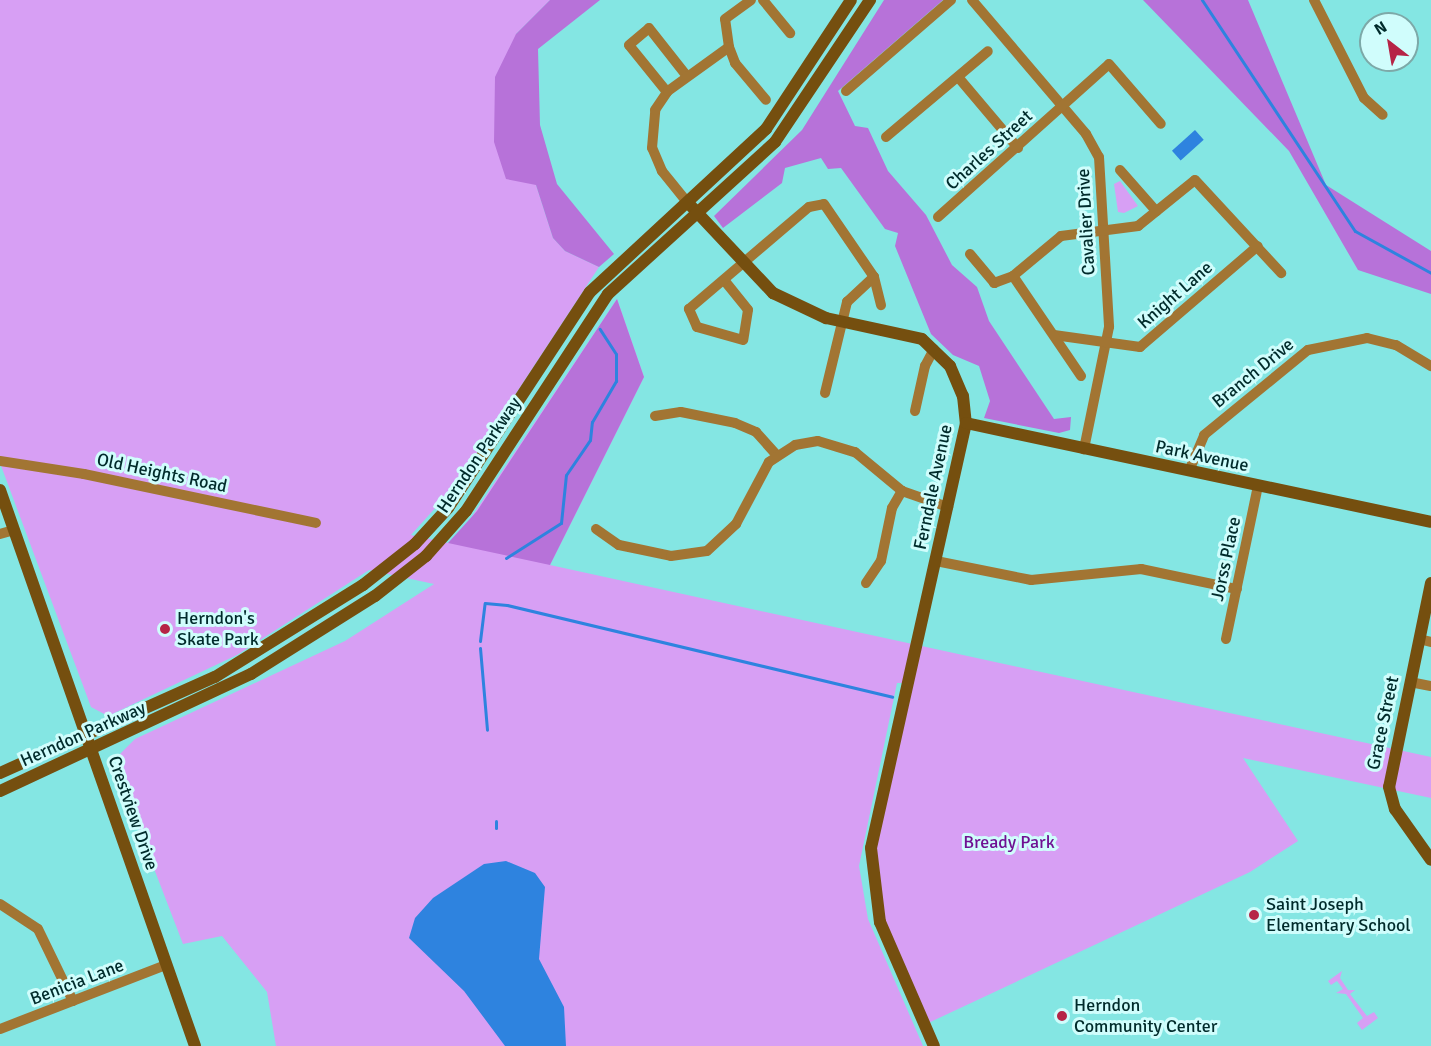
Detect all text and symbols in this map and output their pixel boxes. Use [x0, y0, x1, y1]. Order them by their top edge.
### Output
north arrow [1359, 12, 1419, 72]
text: N [1371, 17, 1391, 40]
street label: Charles Street [941, 105, 1037, 195]
street label: Cavalier Drive [1072, 168, 1100, 276]
street label: Knight Lane [1133, 257, 1217, 333]
street label: Branch Drive [1208, 334, 1298, 412]
street label: Herndon Parkway [432, 393, 526, 517]
street label: Ferndale Avenue [909, 422, 957, 552]
street label: Park Avenue [1153, 436, 1251, 476]
street label: Old Heights Road [95, 449, 229, 497]
street label: Jorss Place [1207, 515, 1245, 603]
place label: Herndon's Skate Park [177, 608, 259, 650]
marker: Herndon's Skate Park [158, 622, 172, 636]
street label: Grace Street [1363, 674, 1403, 772]
street label: Herndon Parkway [17, 697, 149, 771]
street label: Crestview Drive [103, 753, 163, 873]
park label: Bready Park [963, 831, 1055, 853]
place label: Saint Joseph Elementary School [1266, 894, 1411, 936]
marker: Saint Joseph Elementary School [1247, 908, 1261, 922]
street label: Benicia Lane [27, 954, 127, 1010]
place label: Herndon Community Center [1074, 995, 1217, 1038]
marker: Herndon Community Center [1055, 1009, 1069, 1023]

